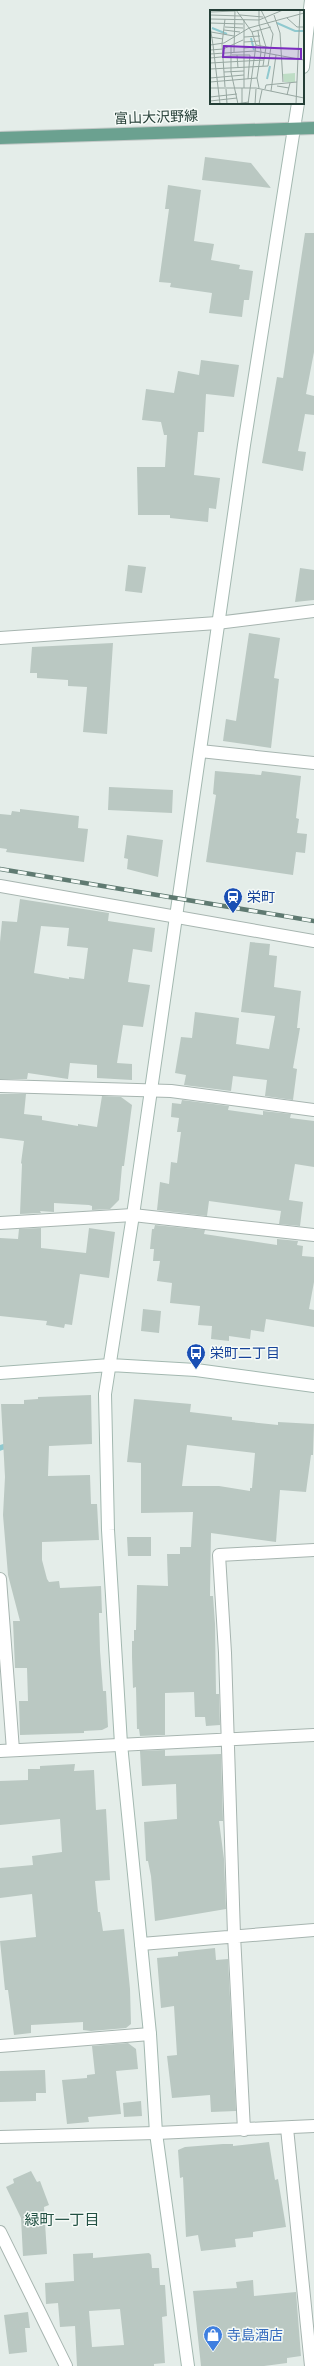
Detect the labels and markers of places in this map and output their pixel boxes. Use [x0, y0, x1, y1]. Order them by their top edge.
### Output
station icon: 栄町 [222, 886, 244, 914]
place label: 栄町 [247, 890, 275, 907]
bus stop icon: 栄町二丁目 [185, 1342, 207, 1370]
place label: 栄町二丁目 [210, 1346, 280, 1363]
shop icon: 寺島酒店 [202, 2324, 224, 2352]
place label: 寺島酒店 [227, 2328, 283, 2345]

